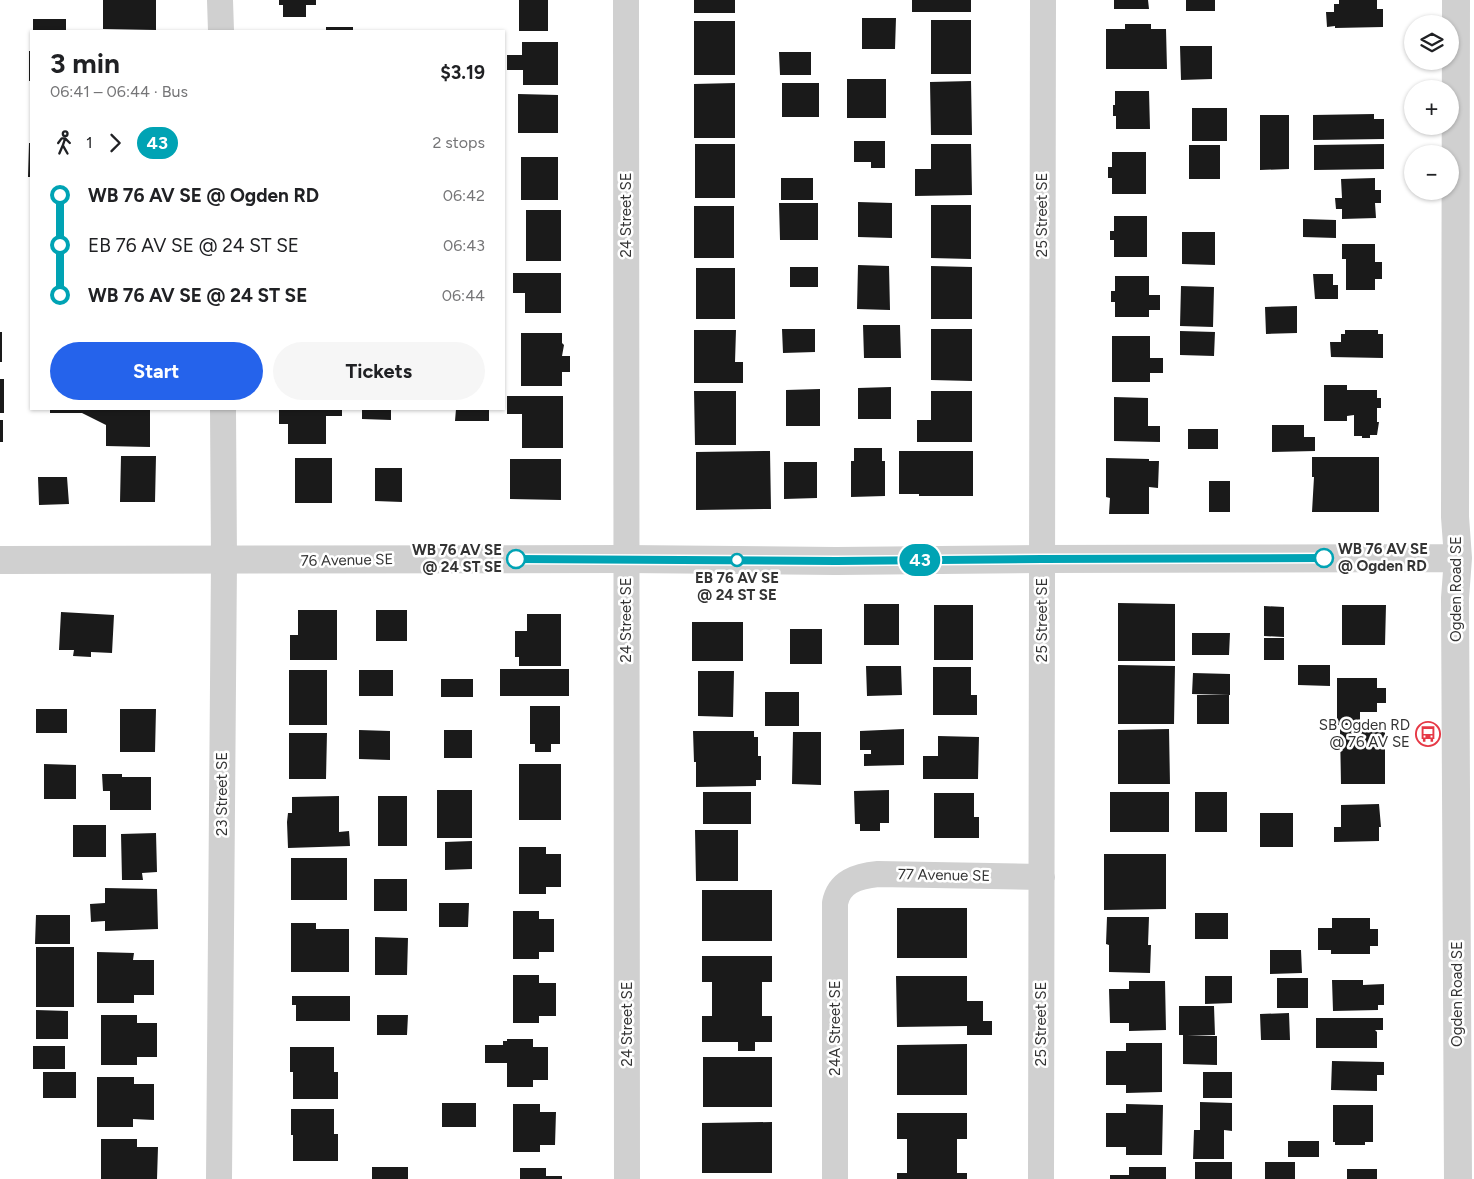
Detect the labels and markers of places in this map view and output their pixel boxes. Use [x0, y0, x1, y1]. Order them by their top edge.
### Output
place label: WB 76 AV SE @ Ogden RD [1338, 540, 1428, 575]
place label: WB 76 AV SE @ 24 ST SE [412, 541, 502, 576]
marker: WB 76 AV SE @ Ogden RD [1314, 548, 1334, 568]
marker: WB 76 AV SE @ 24 ST SE [506, 549, 526, 569]
marker: EB 76 AV SE @ 24 ST SE [730, 553, 744, 567]
place label: EB 76 AV SE @ 24 ST SE [695, 569, 779, 604]
place label: SB Ogden RD @ 76 AV SE [1319, 716, 1410, 751]
bus stop icon: SB Ogden RD @ 76 AV SE [1415, 721, 1441, 747]

